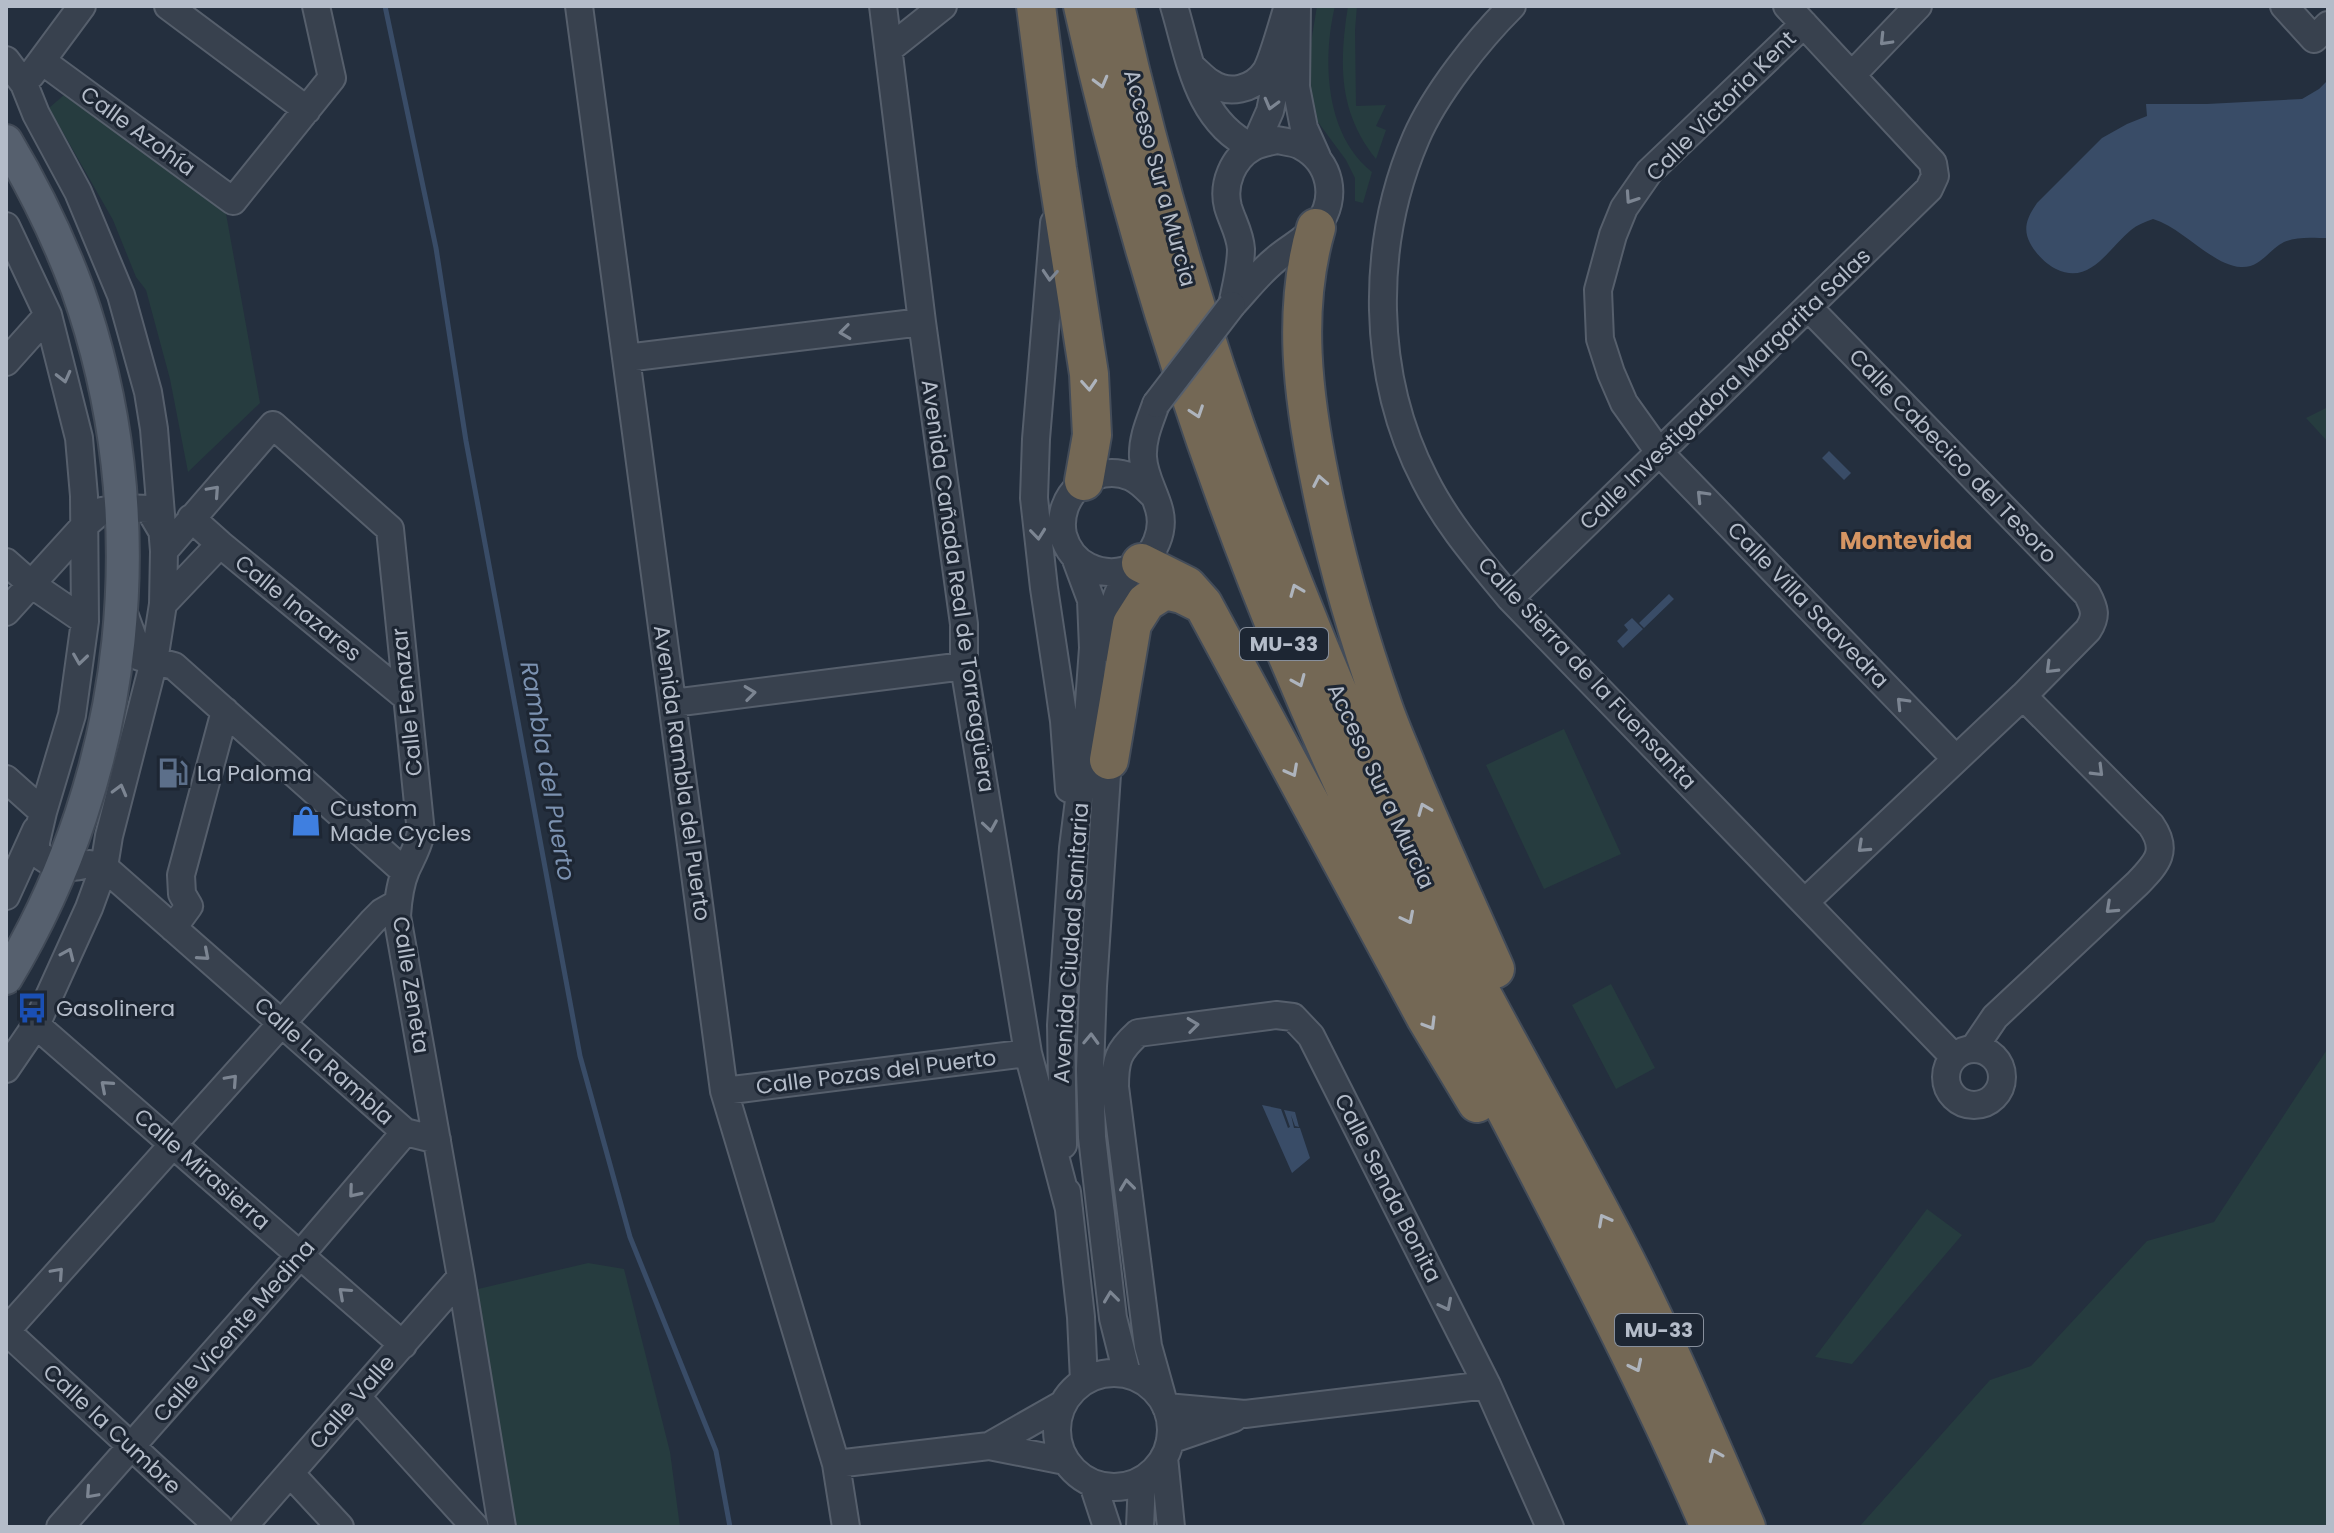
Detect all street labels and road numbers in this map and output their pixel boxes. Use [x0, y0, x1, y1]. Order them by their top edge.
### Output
street label: Calle Victoria Kent [1639, 24, 1803, 188]
street label: Acceso Sur a Murcia [1116, 66, 1204, 290]
street label: Calle Azohía [74, 79, 202, 183]
street label: Calle Investigadora Margarita Salas [1573, 241, 1877, 537]
street label: Calle Cabecico del Tesoro [1842, 342, 2064, 570]
street label: Avenida Cañada Real de Torreagüera [914, 378, 1002, 794]
street label: Calle Villa Saavedra [1720, 515, 1896, 695]
street label: Calle Inazares [228, 547, 368, 669]
street label: Calle Sierra de la Fuensanta [1471, 550, 1703, 796]
street label: Avenida Rambla del Puerto [646, 623, 718, 923]
street label: Calle Fenazar [384, 626, 430, 778]
road number: MU-33 [1240, 628, 1328, 660]
street label: Acceso Sur a Murcia [1320, 678, 1442, 894]
street label: Avenida Ciudad Sanitaria [1046, 801, 1096, 1085]
street label: Calle Zeneta [385, 914, 437, 1056]
street label: Calle La Rambla [247, 990, 401, 1132]
street label: Calle Pozas del Puerto [754, 1042, 998, 1102]
street label: Calle Senda Bonita [1327, 1088, 1449, 1288]
street label: Calle Mirasierra [127, 1101, 277, 1237]
street label: Calle Vicente Medina [146, 1233, 322, 1429]
road number: MU-33 [1615, 1314, 1703, 1346]
street label: Calle Valle [302, 1348, 402, 1456]
street label: Calle la Cumbre [36, 1357, 188, 1501]

